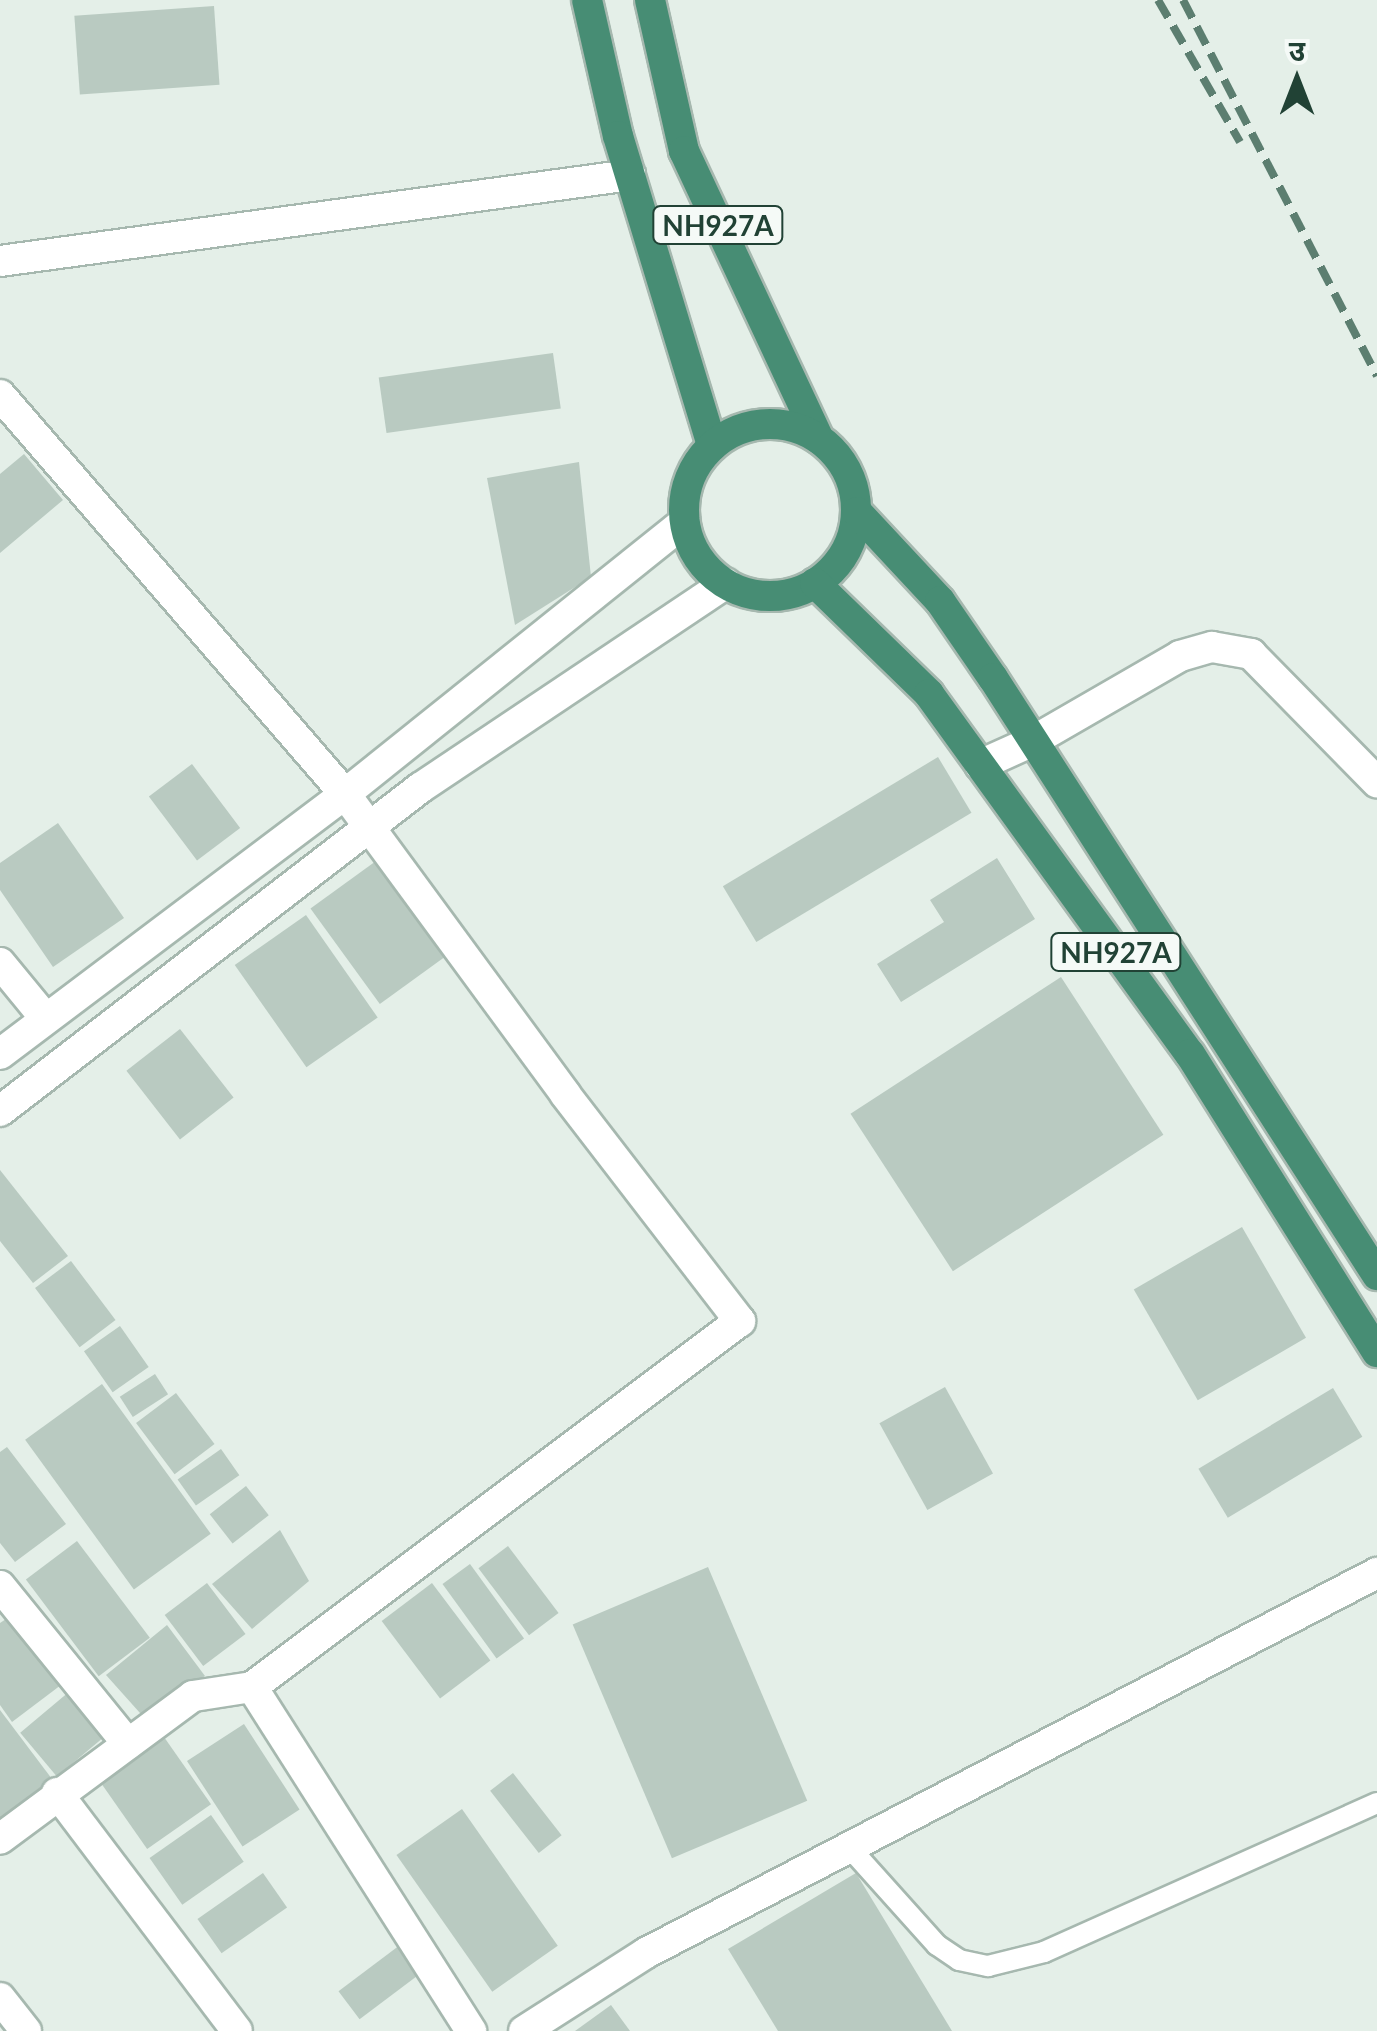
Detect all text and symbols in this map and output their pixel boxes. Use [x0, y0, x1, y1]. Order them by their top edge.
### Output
north arrow [1247, 30, 1347, 130]
text: उ [1289, 33, 1305, 67]
road number: NH927A [650, 202, 786, 248]
road number: NH927A [1048, 929, 1184, 975]

